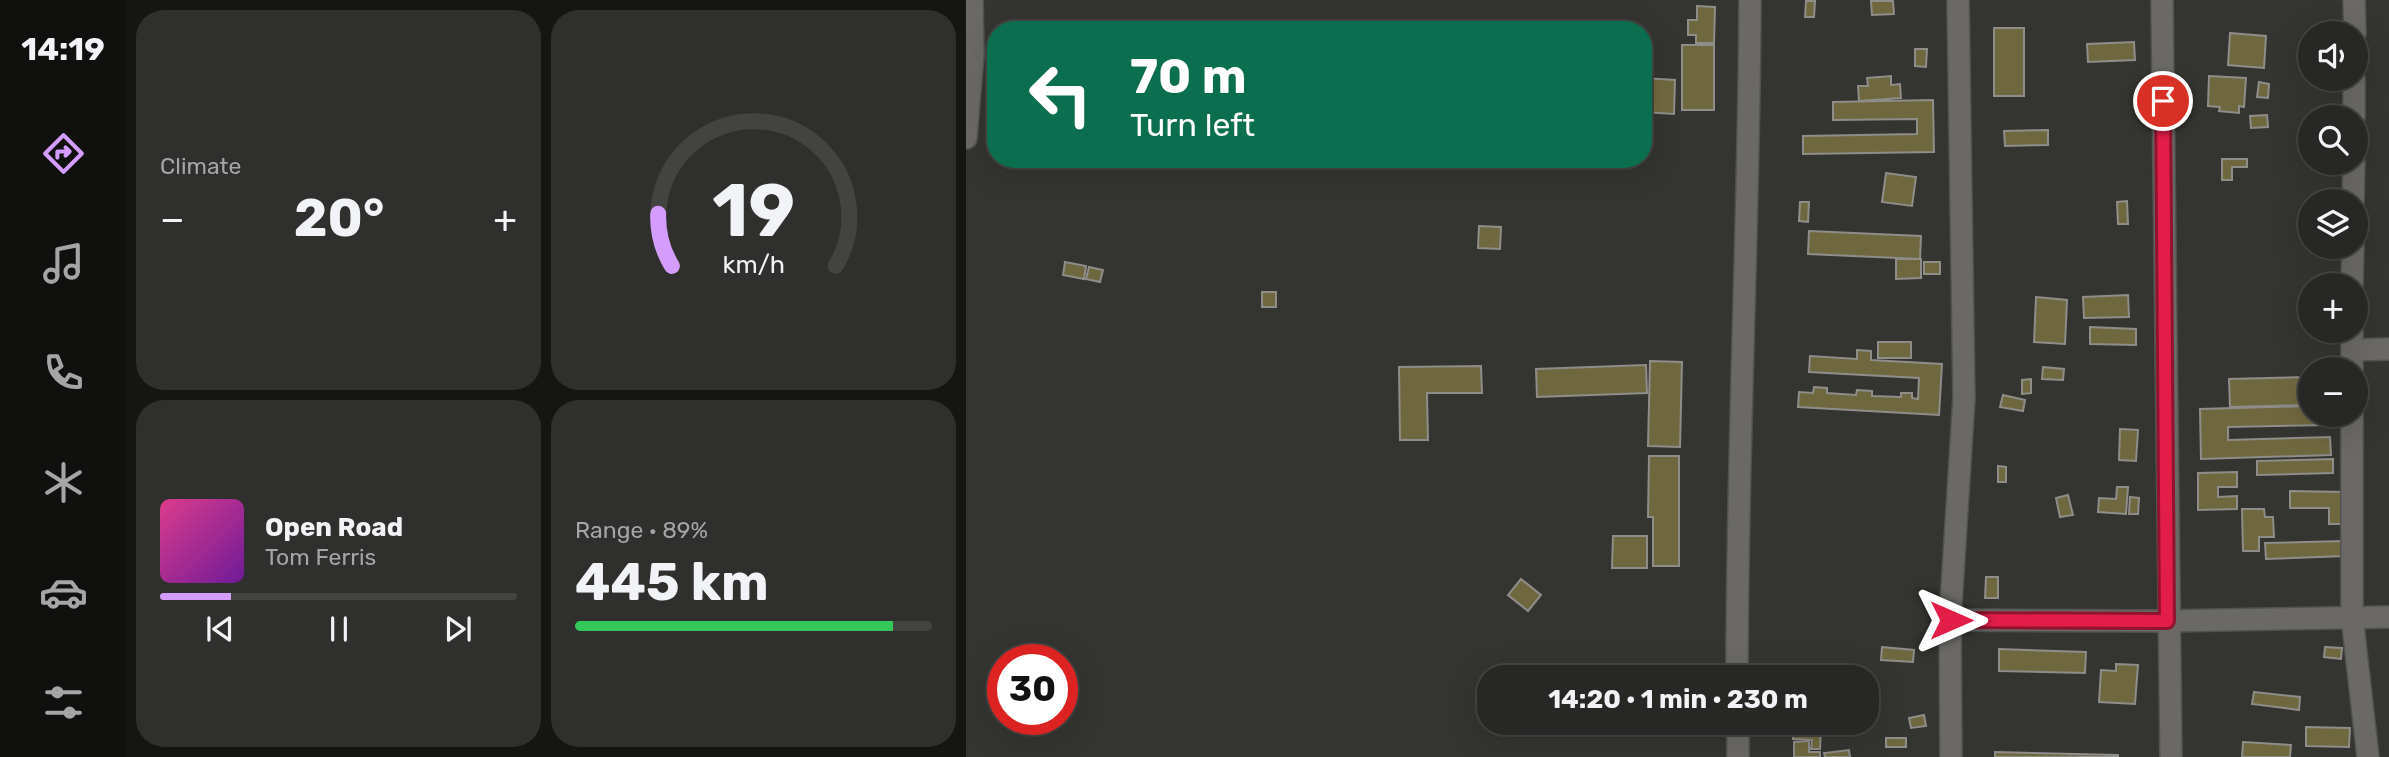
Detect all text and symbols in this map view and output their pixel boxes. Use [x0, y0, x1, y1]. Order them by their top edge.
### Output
map controls [2298, 21, 2368, 427]
button: sound [2298, 21, 2368, 91]
text: 14:19 [21, 30, 105, 68]
text: 70 m [1130, 47, 1247, 105]
icon: left [1015, 49, 1106, 140]
pin [2133, 71, 2193, 131]
icon: arrive [2144, 82, 2182, 120]
button: search [2298, 105, 2368, 175]
text: Turn left [1130, 106, 1255, 144]
icon: directions [39, 129, 88, 178]
text: Climate [160, 152, 241, 180]
text: 19 [712, 168, 795, 254]
text: 20° [294, 187, 384, 249]
button: layers [2298, 189, 2368, 259]
text: − [160, 196, 185, 242]
text: + [493, 196, 517, 242]
icon: music [39, 239, 88, 288]
text: km/h [722, 250, 785, 279]
button: + [2298, 273, 2368, 343]
icon: phone [39, 348, 88, 397]
button: − [2298, 357, 2368, 427]
icon: climate [39, 458, 88, 507]
text: Open Road [265, 512, 403, 543]
text: Range · 89% [575, 516, 708, 544]
text: Tom Ferris [265, 543, 376, 571]
text: 445 km [575, 551, 769, 613]
icon: car [39, 568, 88, 617]
position arrow [1914, 583, 1988, 657]
icon: previous [201, 610, 239, 648]
icon: pause [320, 610, 358, 648]
icon: next [439, 610, 477, 648]
speed limit sign: 30 [987, 644, 1078, 735]
icon: filters [39, 678, 88, 727]
text: 14:20 · 1 min · 230 m [1548, 684, 1808, 715]

